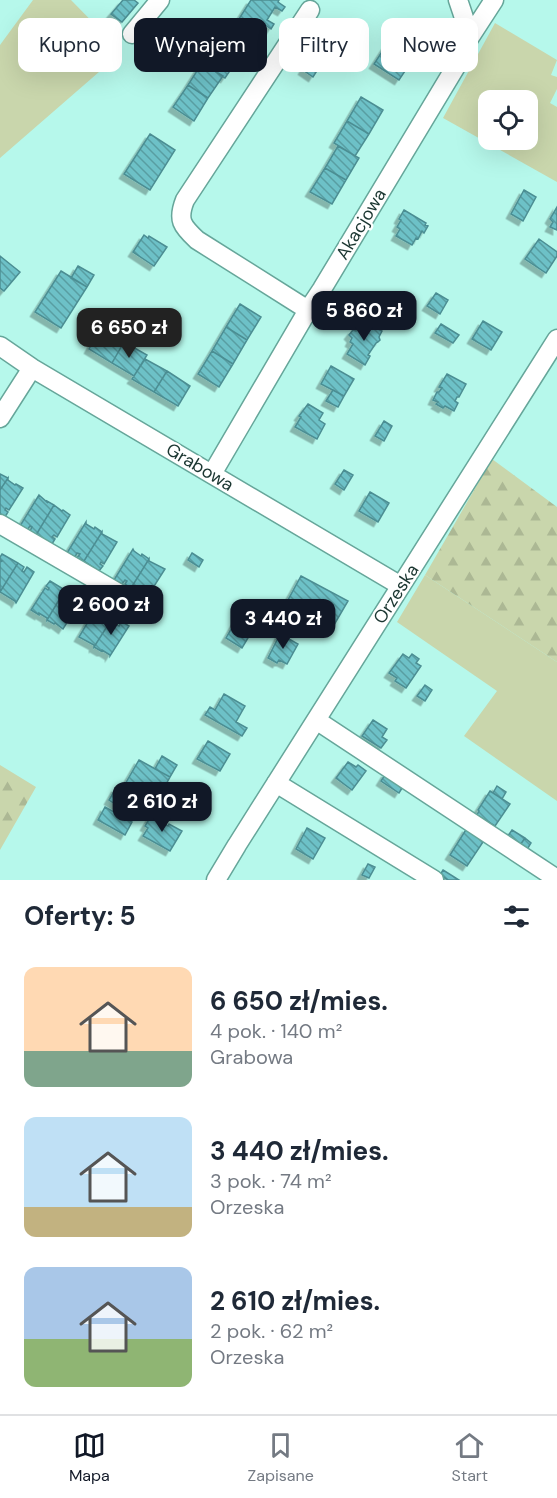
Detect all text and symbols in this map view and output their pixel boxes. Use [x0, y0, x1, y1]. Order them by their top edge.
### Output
chip: Kupno [18, 18, 122, 72]
chip: Wynajem [134, 18, 267, 72]
chip: Filtry [279, 18, 369, 72]
chip: Nowe [381, 18, 478, 72]
map controls [478, 90, 538, 150]
button: locate [478, 90, 538, 150]
street label: Akacjowa [330, 184, 392, 264]
pin: 5 860 zł [302, 291, 426, 342]
text: 5 860 zł [326, 297, 402, 323]
pin: 6 650 zł [67, 308, 191, 359]
text: 6 650 zł [91, 314, 167, 340]
street label: Grabowa [162, 437, 238, 497]
street label: Orzeska [368, 559, 424, 629]
pin: 2 600 zł [49, 585, 173, 636]
text: 2 600 zł [72, 591, 150, 617]
pin: 3 440 zł [221, 599, 345, 650]
text: 3 440 zł [244, 605, 322, 631]
pin: 2 610 zł [100, 782, 224, 833]
text: 2 610 zł [127, 788, 197, 814]
text: Oferty: 5 [24, 899, 136, 933]
icon: filters [500, 900, 533, 933]
text: 6 650 zł/mies. [210, 984, 388, 1018]
icon: home [72, 991, 144, 1063]
text: 4 pok. · 140 m² [210, 1018, 342, 1044]
text: Grabowa [210, 1044, 293, 1070]
text: 3 440 zł/mies. [210, 1134, 389, 1168]
icon: home [72, 1141, 144, 1213]
text: 3 pok. · 74 m² [210, 1168, 332, 1194]
text: Orzeska [210, 1194, 284, 1220]
text: 2 610 zł/mies. [210, 1284, 380, 1318]
icon: home [72, 1291, 144, 1363]
text: 2 pok. · 62 m² [210, 1318, 333, 1344]
text: Orzeska [210, 1344, 284, 1370]
tab: Mapa [69, 1429, 110, 1486]
tab: Zapisane [248, 1429, 314, 1486]
tab: Start [452, 1429, 488, 1486]

